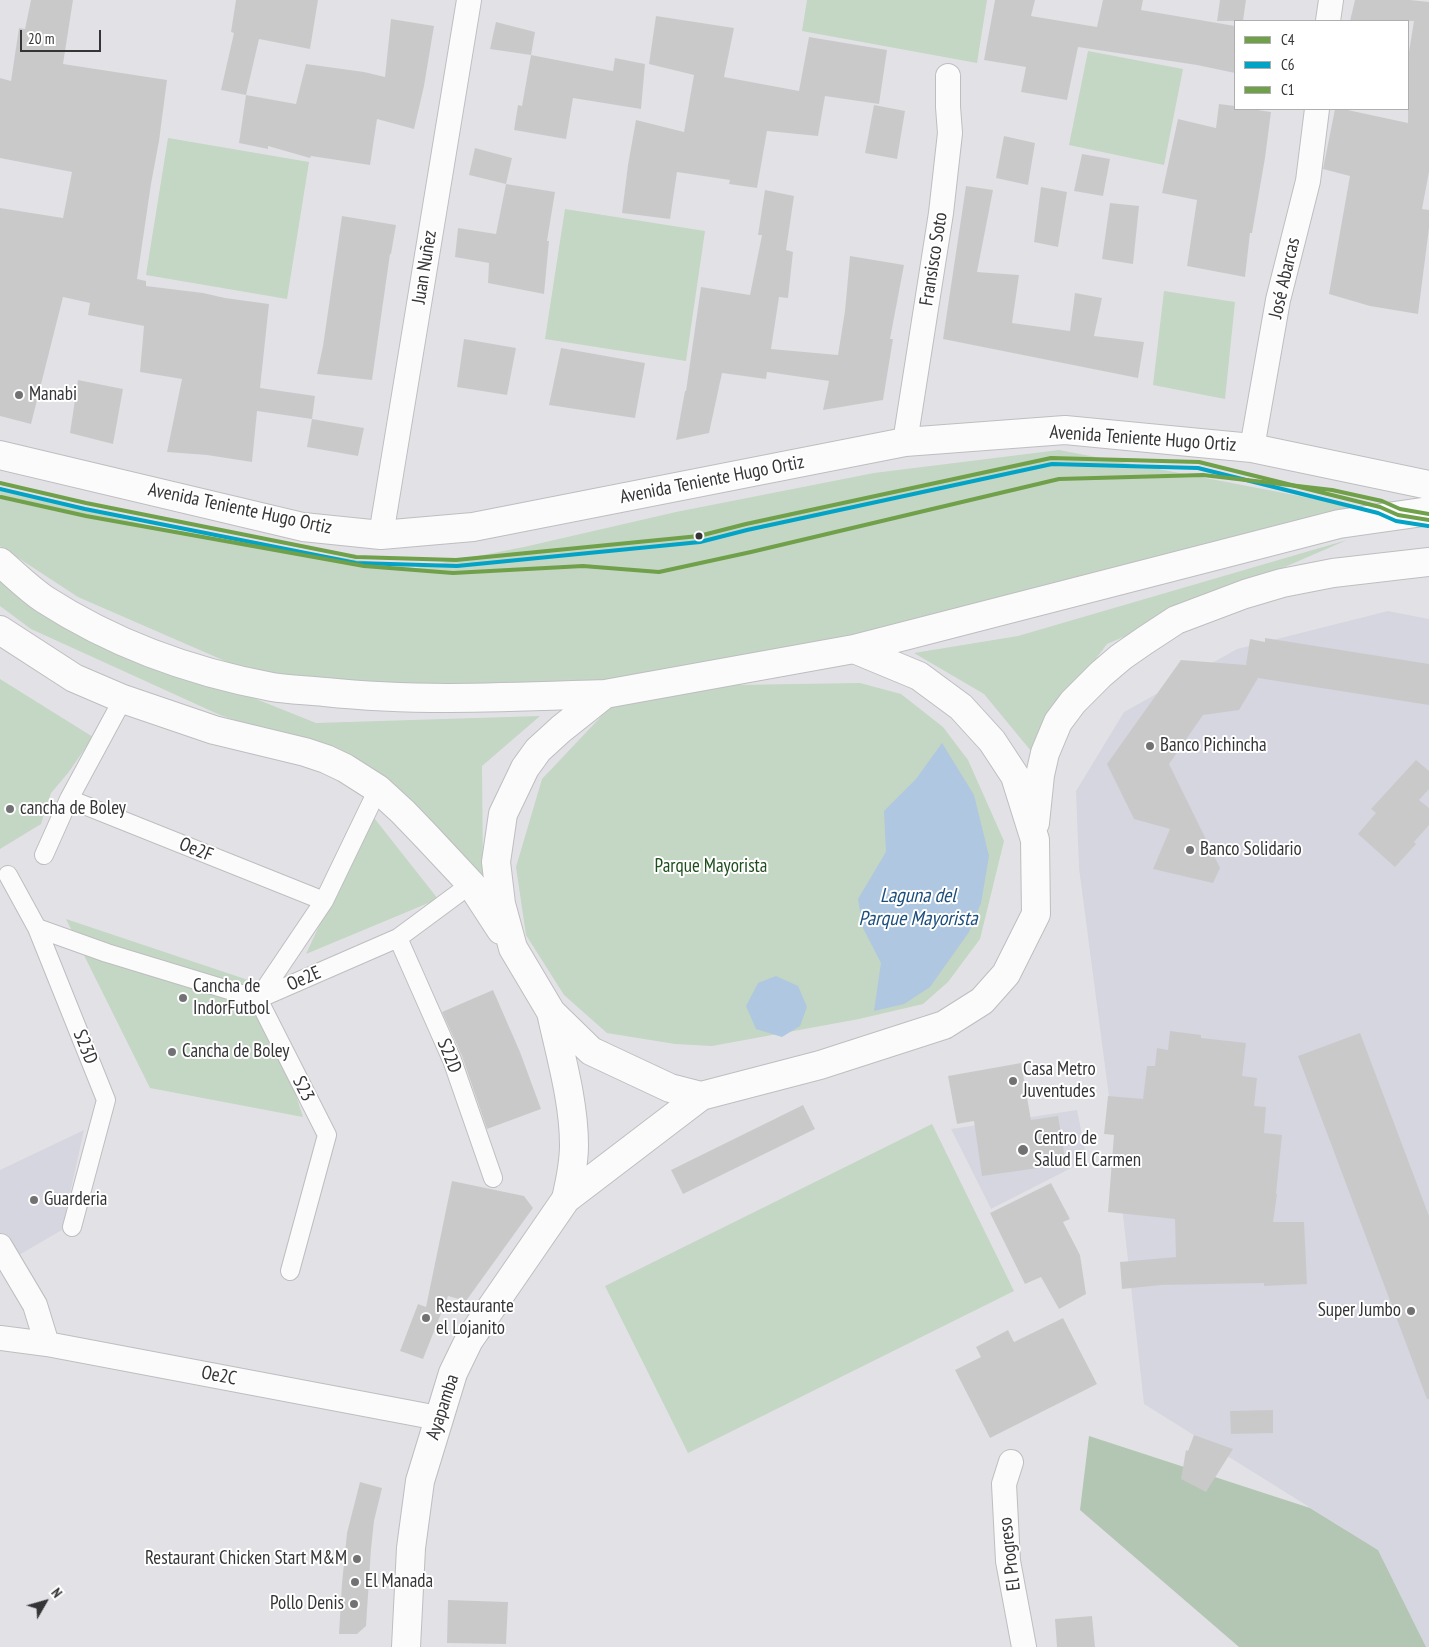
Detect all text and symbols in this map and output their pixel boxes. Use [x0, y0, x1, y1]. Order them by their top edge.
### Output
scale bar [22, 20, 104, 52]
legend [1234, 20, 1409, 110]
text: 20 m [28, 29, 54, 48]
text: C4 [1281, 30, 1295, 49]
text: C6 [1281, 55, 1295, 74]
text: C1 [1281, 80, 1295, 99]
street label: Fransisco Soto [915, 211, 953, 307]
street label: Juan Nuñez [408, 229, 442, 305]
street label: José Abarcas [1265, 236, 1305, 320]
place label: Manabi [29, 384, 77, 406]
marker: Manabi [13, 389, 25, 401]
street label: Avenida Teniente Hugo Ortiz [1049, 421, 1237, 457]
street label: Avenida Teniente Hugo Ortiz [618, 451, 806, 509]
street label: Avenida Teniente Hugo Ortiz [146, 478, 334, 540]
unlabelled marker [694, 531, 704, 541]
place label: Banco Pichincha [1160, 735, 1267, 757]
marker: Banco Pichincha [1144, 740, 1156, 752]
place label: cancha de Boley [20, 798, 126, 820]
marker: cancha de Boley [4, 803, 16, 815]
street label: Oe2F [176, 833, 216, 867]
place label: Banco Solidario [1200, 839, 1302, 861]
marker: Banco Solidario [1184, 844, 1196, 856]
park label: Parque Mayorista [655, 856, 767, 878]
water label: Laguna del Parque Mayorista [859, 884, 977, 931]
street label: Oe2E [283, 961, 325, 997]
place label: Cancha de IndorFutbol [193, 976, 270, 1020]
marker: Cancha de IndorFutbol [177, 992, 189, 1004]
street label: S23D [68, 1026, 102, 1068]
street label: S22D [432, 1035, 466, 1077]
place label: Cancha de Boley [182, 1041, 290, 1063]
marker: Cancha de Boley [166, 1046, 178, 1058]
place label: Casa Metro Juventudes [1023, 1059, 1096, 1103]
street label: S23 [287, 1073, 319, 1105]
marker: Casa Metro Juventudes [1007, 1075, 1019, 1087]
place label: Centro de Salud El Carmen [1034, 1128, 1141, 1172]
marker: Centro de Salud El Carmen [1016, 1143, 1030, 1157]
place label: Guarderia [44, 1189, 107, 1211]
marker: Guarderia [28, 1194, 40, 1206]
place label: Restaurante el Lojanito [436, 1296, 514, 1340]
place label: Super Jumbo [1318, 1300, 1401, 1322]
marker: Super Jumbo [1405, 1305, 1417, 1317]
marker: Restaurante el Lojanito [420, 1312, 432, 1324]
street label: Oe2C [199, 1361, 239, 1391]
street label: Ayapamba [422, 1372, 464, 1442]
street label: El Progreso [994, 1516, 1026, 1592]
place label: Restaurant Chicken Start M&M [145, 1548, 347, 1570]
marker: Restaurant Chicken Start M&M [351, 1553, 363, 1565]
place label: El Manada [365, 1571, 433, 1593]
marker: El Manada [349, 1576, 361, 1588]
north arrow [20, 1577, 70, 1627]
text: N [47, 1584, 66, 1601]
place label: Pollo Denis [270, 1593, 344, 1615]
marker: Pollo Denis [348, 1598, 360, 1610]

